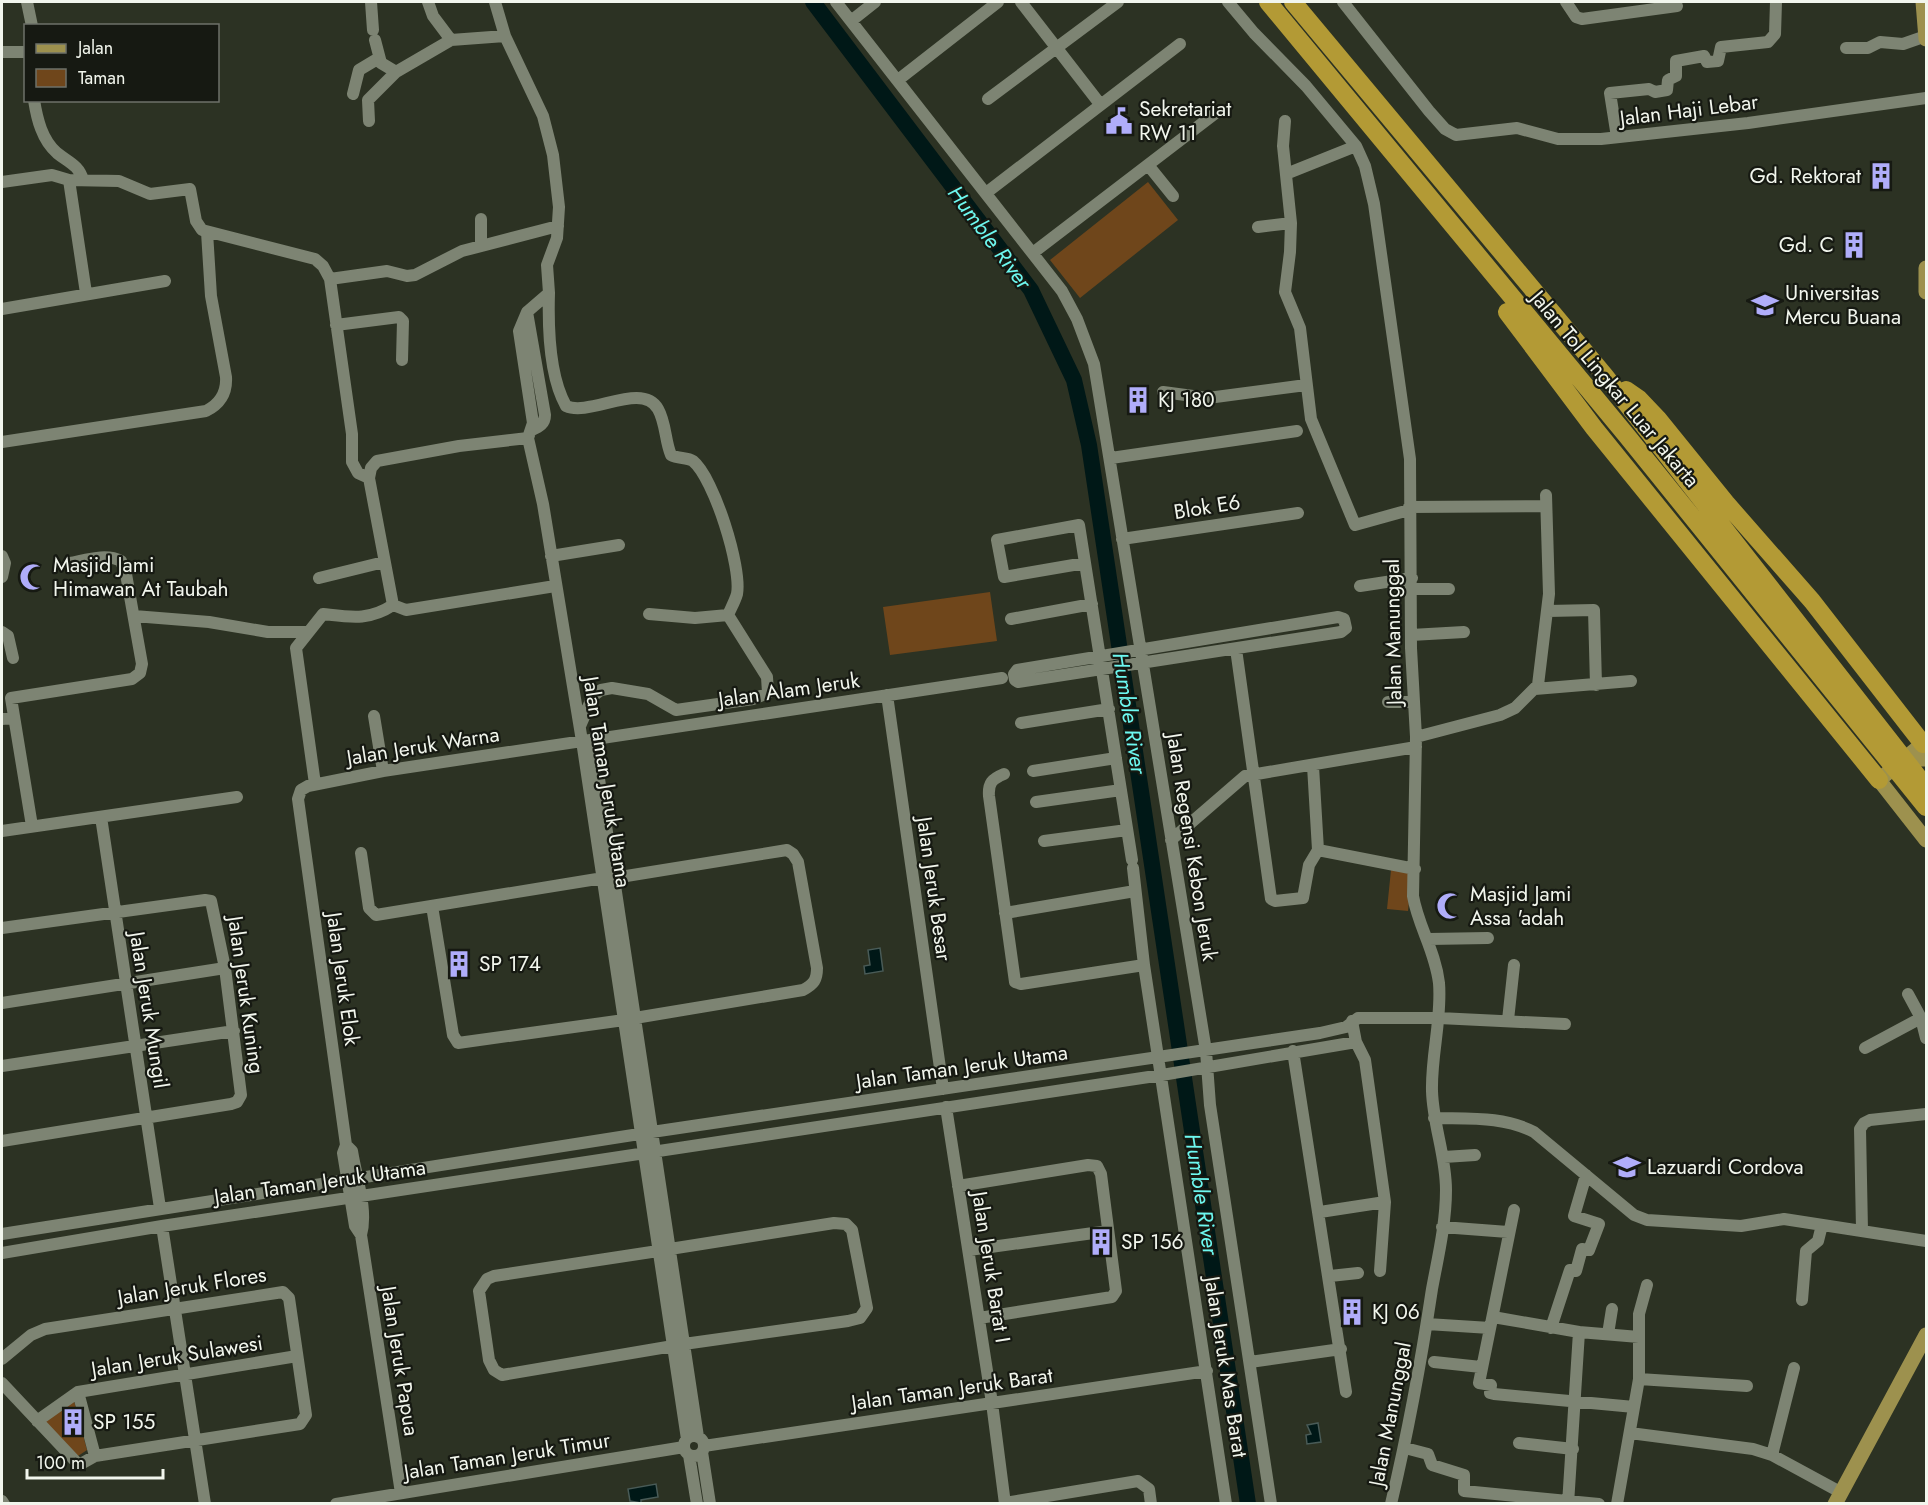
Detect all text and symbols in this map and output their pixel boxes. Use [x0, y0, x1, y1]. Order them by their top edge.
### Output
legend [24, 24, 219, 102]
text: Jalan [76, 35, 113, 61]
text: Taman [78, 65, 125, 91]
street label: Jalan Haji Lebar [1615, 87, 1761, 134]
place label: Sekretariat RW 11 [1139, 94, 1231, 148]
public building icon: Sekretariat RW 11 [1104, 106, 1134, 136]
place label: Gd. Rektorat [1749, 161, 1861, 191]
building icon: Gd. Rektorat [1866, 161, 1896, 191]
water label: Humble River [940, 178, 1041, 297]
place label: Gd. C [1779, 230, 1834, 260]
building icon: Gd. C [1839, 230, 1869, 260]
place label: Universitas Mercu Buana [1785, 278, 1901, 332]
street label: Jalan Tol Lingkar Luar Jakarta [1522, 282, 1706, 494]
school or university icon: Universitas Mercu Buana [1750, 290, 1780, 320]
building icon: KJ 180 [1123, 385, 1153, 415]
place label: KJ 180 [1158, 385, 1215, 415]
street label: Blok E6 [1171, 487, 1243, 527]
place label: Masjid Jami Himawan At Taubah [53, 550, 229, 604]
street label: Jalan Manunggal [1377, 559, 1409, 708]
mosque icon: Masjid Jami Himawan At Taubah [18, 562, 48, 592]
water label: Humble River [1105, 650, 1156, 778]
street label: Jalan Alam Jeruk [714, 665, 862, 715]
street label: Jalan Taman Jeruk Utama [575, 671, 639, 890]
street label: Jalan Jeruk Warna [342, 719, 501, 773]
street label: Jalan Regensi Kebon Jeruk [1159, 728, 1225, 964]
street label: Jalan Jeruk Besar [909, 812, 959, 964]
place label: Masjid Jami Assa 'adah [1470, 879, 1572, 933]
mosque icon: Masjid Jami Assa 'adah [1435, 891, 1465, 921]
street label: Jalan Jeruk Elok [318, 908, 367, 1048]
street label: Jalan Jeruk Kuning [220, 911, 272, 1076]
street label: Jalan Jeruk Mungil [121, 926, 176, 1091]
building icon: SP 174 [444, 949, 474, 979]
place label: SP 174 [479, 949, 541, 979]
street label: Jalan Taman Jeruk Utama [851, 1037, 1070, 1097]
water label: Humble River [1177, 1131, 1228, 1259]
street label: Jalan Taman Jeruk Utama [209, 1152, 428, 1212]
school or university icon: Lazuardi Cordova [1612, 1152, 1642, 1182]
place label: Lazuardi Cordova [1647, 1152, 1804, 1182]
street label: Jalan Jeruk Barat I [964, 1186, 1018, 1345]
building icon: SP 156 [1086, 1227, 1116, 1257]
place label: SP 156 [1121, 1227, 1184, 1257]
street label: Jalan Jeruk Flores [113, 1259, 268, 1313]
street label: Jalan Jeruk Mas Barat [1196, 1271, 1255, 1460]
street label: Jalan Jeruk Papua [373, 1281, 427, 1438]
building icon: KJ 06 [1337, 1297, 1367, 1327]
place label: KJ 06 [1372, 1297, 1420, 1327]
street label: Jalan Jeruk Sulawesi [86, 1328, 265, 1385]
street label: Jalan Manunggal [1361, 1339, 1419, 1492]
street label: Jalan Taman Jeruk Barat [847, 1360, 1054, 1418]
building icon: SP 155 [58, 1407, 88, 1437]
place label: SP 155 [93, 1407, 155, 1437]
street label: Jalan Taman Jeruk Timur [399, 1425, 613, 1488]
scale bar [27, 1442, 164, 1480]
text: 100 m [36, 1450, 85, 1476]

